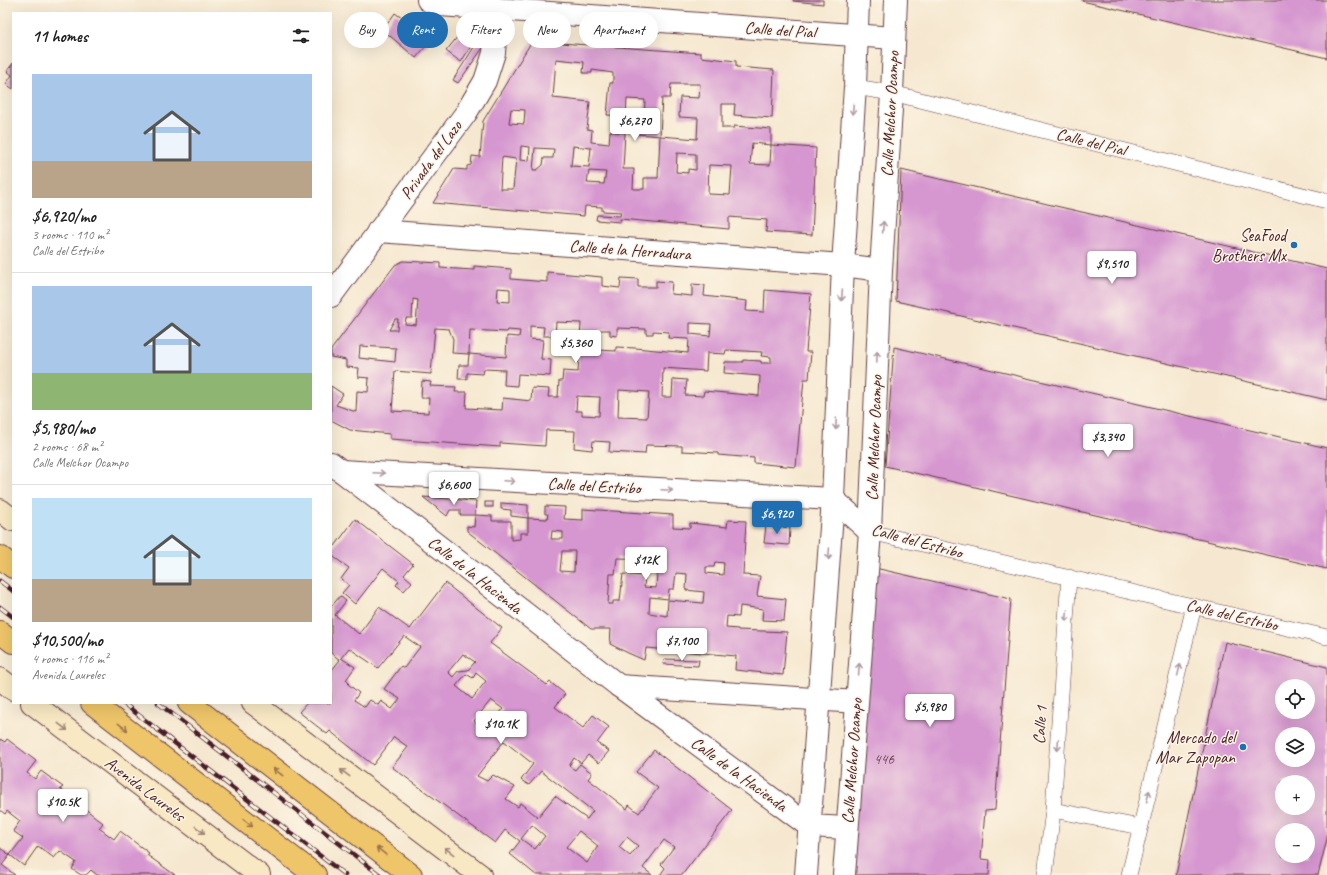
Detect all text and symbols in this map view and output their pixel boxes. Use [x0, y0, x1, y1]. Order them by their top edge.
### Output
chip: Buy [344, 12, 389, 48]
chip: Rent [397, 12, 448, 48]
chip: Filters [456, 12, 515, 48]
chip: New [523, 12, 571, 48]
chip: Apartment [579, 12, 658, 48]
street label: Calle del Pial [744, 17, 819, 43]
icon: filters [290, 25, 312, 47]
text: 11 homes [32, 26, 88, 47]
street label: Calle Melchor Ocampo [876, 50, 904, 177]
icon: home [136, 100, 208, 172]
one-way arrow [850, 102, 857, 115]
pin: $6,270 [602, 108, 668, 142]
text: $6,270 [619, 113, 651, 129]
street label: Privada del Lazo [395, 116, 467, 203]
street label: Calle del Pial [1054, 123, 1131, 162]
text: $6,920/mo [32, 206, 96, 227]
one-way arrow [880, 221, 887, 234]
place label: SeaFood Brothers Mx [1212, 225, 1288, 266]
text: 3 rooms · 110 m² [32, 227, 108, 243]
street label: Calle de la Herradura [569, 235, 693, 265]
marker: SeaFood Brothers Mx [1289, 240, 1299, 250]
text: Calle del Estribo [32, 243, 103, 259]
pin: $9,510 [1079, 251, 1145, 285]
text: $9,510 [1096, 256, 1128, 272]
one-way arrow [838, 288, 846, 301]
icon: home [136, 312, 208, 384]
pin: $5,360 [543, 330, 609, 364]
text: $5,360 [560, 335, 592, 351]
one-way arrow [874, 351, 881, 364]
street label: Calle Melchor Ocampo [861, 374, 887, 501]
one-way arrow [832, 417, 840, 430]
text: $5,980/mo [32, 418, 95, 439]
pin: $3,340 [1075, 424, 1141, 458]
text: $3,340 [1092, 429, 1124, 445]
text: 2 rooms · 68 m² [32, 439, 102, 455]
text: Calle Melchor Ocampo [32, 455, 128, 471]
one-way arrow [372, 470, 385, 477]
pin: $6,600 [421, 472, 487, 506]
street label: Calle del Estribo [547, 473, 643, 499]
text: $6,600 [438, 477, 470, 493]
one-way arrow [502, 477, 515, 484]
one-way arrow [660, 486, 673, 493]
pin: $6,920 [744, 501, 810, 535]
text: $6,920 [761, 506, 793, 522]
street label: Calle del Estribo [869, 519, 967, 564]
icon: home [136, 524, 208, 596]
street label: Calle de la Hacienda [424, 532, 527, 619]
pin: $12K [622, 547, 670, 581]
one-way arrow [825, 547, 832, 560]
text: $12K [634, 552, 658, 568]
street label: Calle del Estribo [1184, 594, 1282, 636]
one-way arrow [1063, 609, 1070, 622]
pin: $7,100 [649, 628, 715, 662]
text: $10,500/mo [32, 630, 103, 651]
text: $7,100 [666, 633, 698, 649]
text: 4 rooms · 116 m² [32, 651, 108, 667]
one-way arrow [856, 663, 863, 676]
one-way arrow [1175, 664, 1183, 677]
text: Avenida Laureles [32, 667, 105, 683]
map controls [1275, 679, 1315, 863]
button: locate [1275, 679, 1315, 719]
pin: $5,980 [897, 694, 963, 728]
street label: Calle Melchor Ocampo [837, 697, 867, 824]
text: $5,980 [914, 699, 946, 715]
street label: Calle 1 [1028, 704, 1052, 745]
pin: $10.1K [468, 711, 534, 745]
text: $10.1K [485, 716, 517, 732]
one-way arrow [57, 722, 68, 731]
one-way arrow [118, 723, 129, 731]
place label: Mercado del Mar Zapopan [1155, 727, 1238, 768]
button: layers [1275, 727, 1315, 767]
street label: Calle de la Hacienda [687, 732, 792, 817]
one-way arrow [1054, 738, 1061, 751]
marker: Mercado del Mar Zapopan [1238, 742, 1248, 752]
house number: 446 [874, 750, 895, 769]
street label: Avenida Laureles [101, 752, 191, 827]
one-way arrow [272, 767, 283, 776]
one-way arrow [340, 769, 351, 777]
button: + [1275, 775, 1315, 815]
pin: $10.5K [30, 789, 96, 823]
one-way arrow [1144, 790, 1152, 803]
text: $10.5K [47, 794, 79, 810]
one-way arrow [243, 819, 254, 828]
button: − [1275, 823, 1315, 863]
one-way arrow [194, 826, 205, 834]
one-way arrow [375, 847, 386, 855]
one-way arrow [444, 847, 455, 856]

